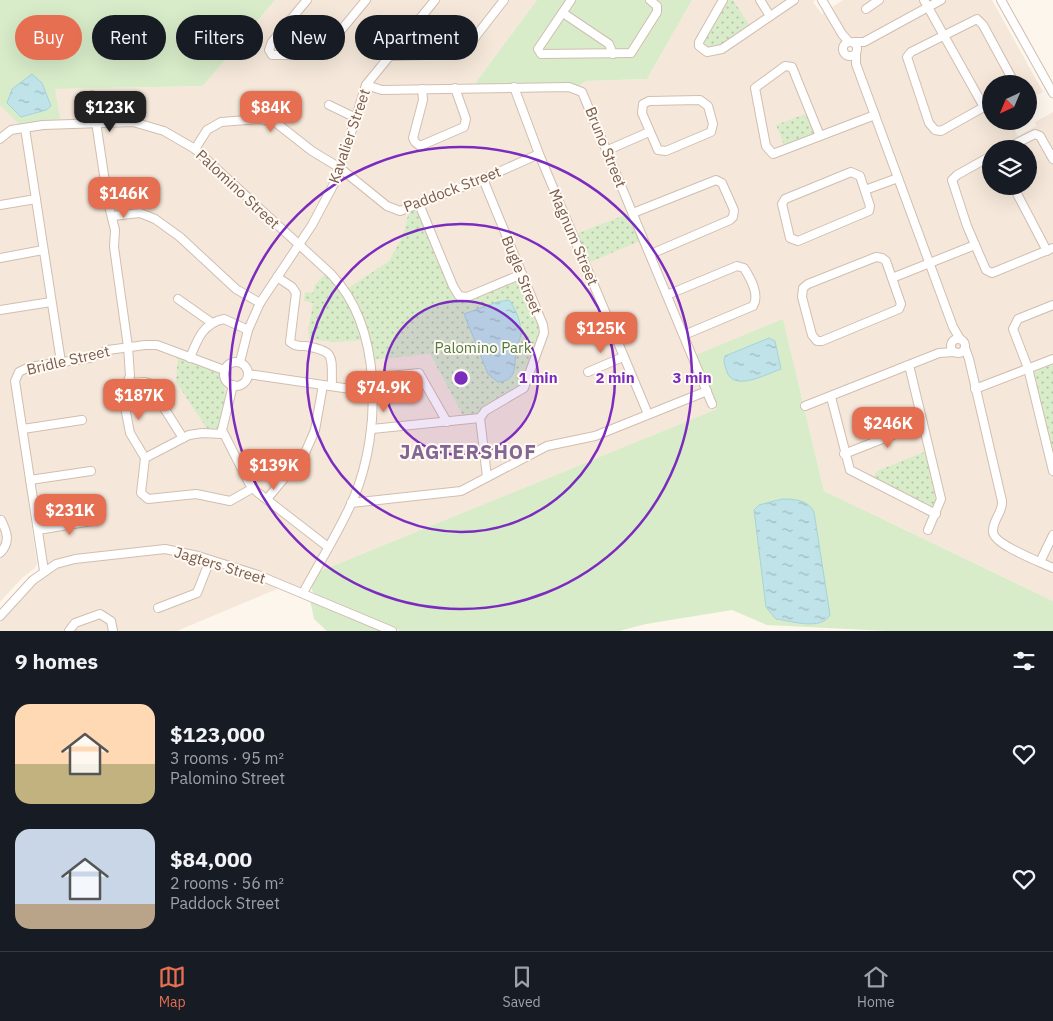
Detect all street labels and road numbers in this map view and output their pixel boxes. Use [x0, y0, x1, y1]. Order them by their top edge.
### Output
street label: Kavalier Street [324, 86, 374, 186]
street label: Bruno Street [581, 104, 631, 190]
street label: Palomino Street [192, 145, 284, 233]
street label: Paddock Street [401, 162, 503, 216]
street label: Magnum Street [545, 186, 603, 288]
street label: Bugle Street [498, 233, 546, 317]
street label: Bridle Street [25, 341, 111, 379]
street label: Jagters Street [172, 542, 268, 588]

